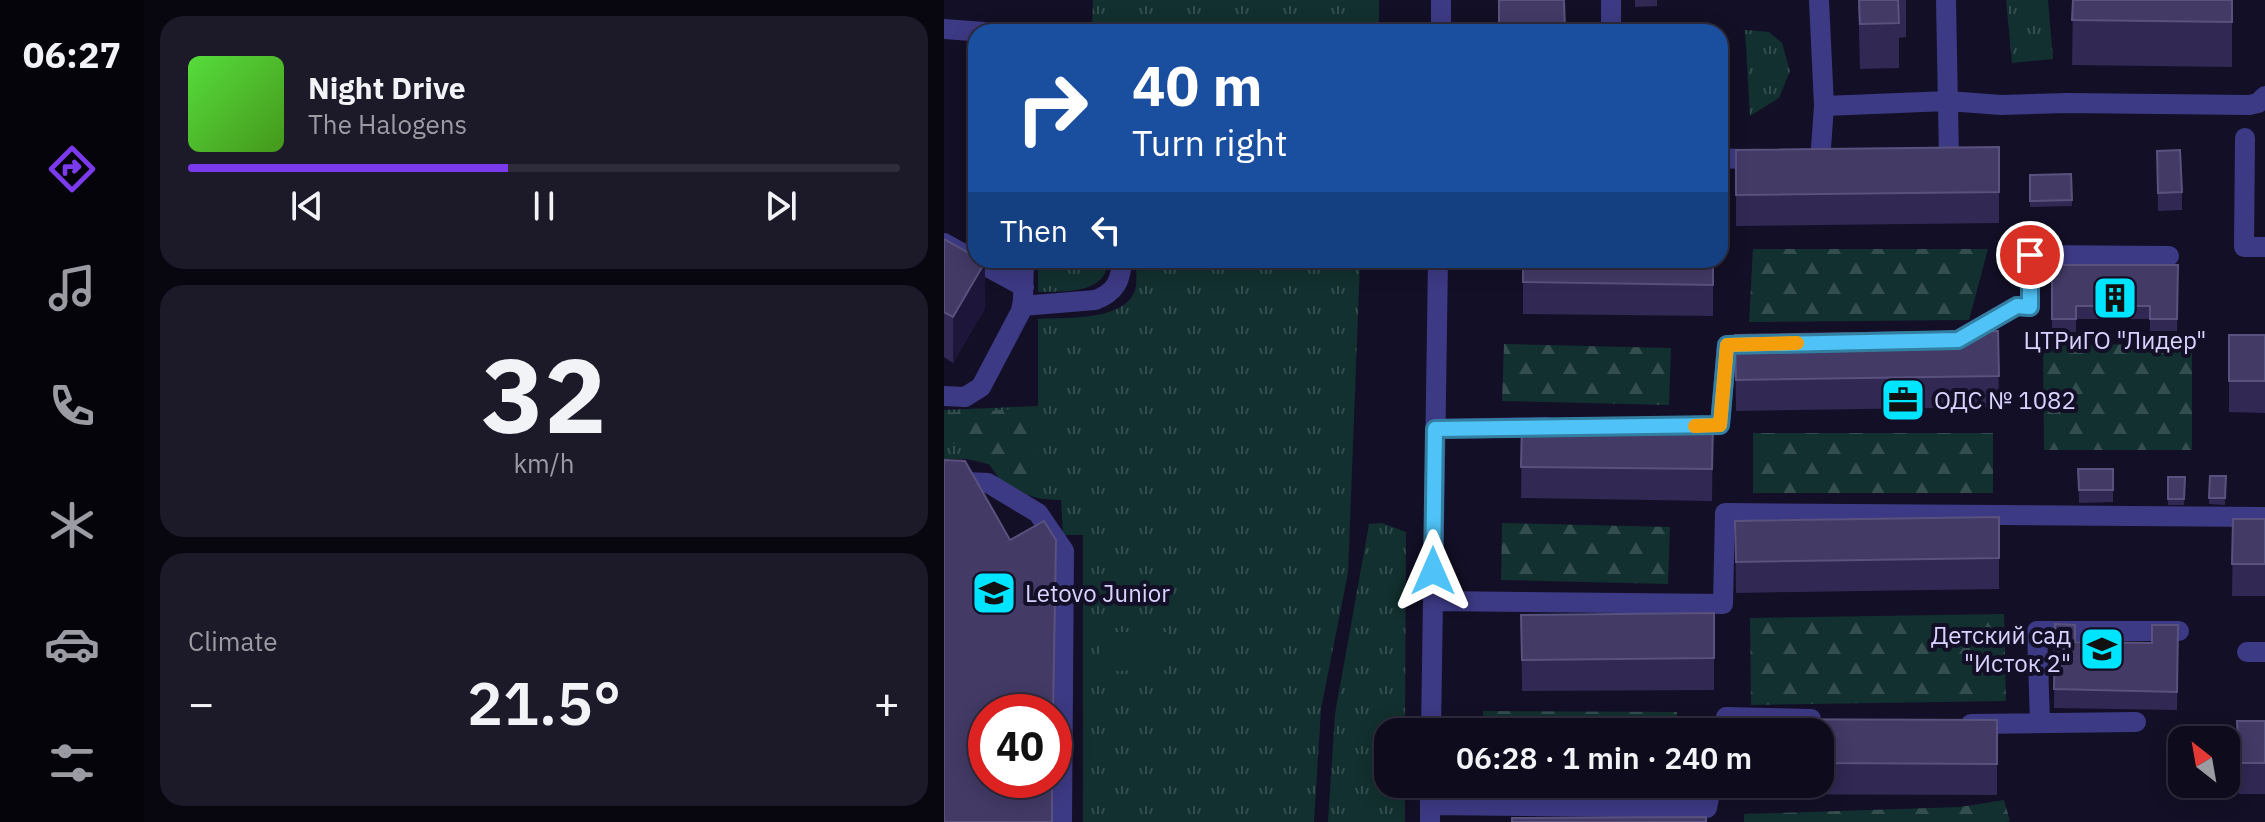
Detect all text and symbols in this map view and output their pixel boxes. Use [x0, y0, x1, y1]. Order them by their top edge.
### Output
text: 06:27 [23, 31, 121, 78]
text: 40 m [1132, 49, 1262, 121]
icon: right [1000, 56, 1104, 160]
text: Night Drive [308, 68, 466, 107]
text: The Halogens [308, 107, 467, 141]
text: Turn right [1132, 119, 1288, 166]
icon: directions [44, 141, 100, 197]
icon: previous [285, 184, 329, 228]
icon: pause [522, 184, 566, 228]
icon: next [759, 184, 803, 228]
icon: left [1084, 208, 1128, 252]
text: Then [1000, 211, 1068, 250]
pin [1996, 221, 2064, 289]
icon: arrive [2008, 233, 2052, 277]
icon: music [44, 260, 100, 316]
building icon: ЦТРиГО "Лидер" [2091, 274, 2139, 322]
place label: ЦТРиГО "Лидер" [2024, 324, 2206, 356]
text: 32 [482, 326, 606, 462]
office icon: ОДС № 1082 [1879, 376, 1927, 424]
icon: phone [44, 378, 100, 434]
place label: ОДС № 1082 [1934, 384, 2076, 416]
text: km/h [513, 446, 575, 480]
icon: climate [44, 497, 100, 553]
position arrow [1391, 529, 1475, 613]
school or university icon: Letovo Junior [970, 569, 1018, 617]
place label: Letovo Junior [1025, 577, 1170, 609]
icon: car [44, 616, 100, 672]
place label: Детский сад "Исток 2" [1931, 619, 2071, 679]
text: Climate [188, 624, 278, 658]
school or university icon: Детский сад "Исток 2" [2078, 625, 2126, 673]
text: 21.5° [467, 663, 621, 742]
text: − [188, 674, 214, 731]
text: + [874, 674, 900, 731]
speed limit sign: 40 [968, 694, 1072, 798]
north arrow [2168, 726, 2240, 798]
map controls [2168, 726, 2240, 798]
icon: filters [44, 735, 100, 791]
text: 06:28 · 1 min · 240 m [1456, 738, 1752, 777]

